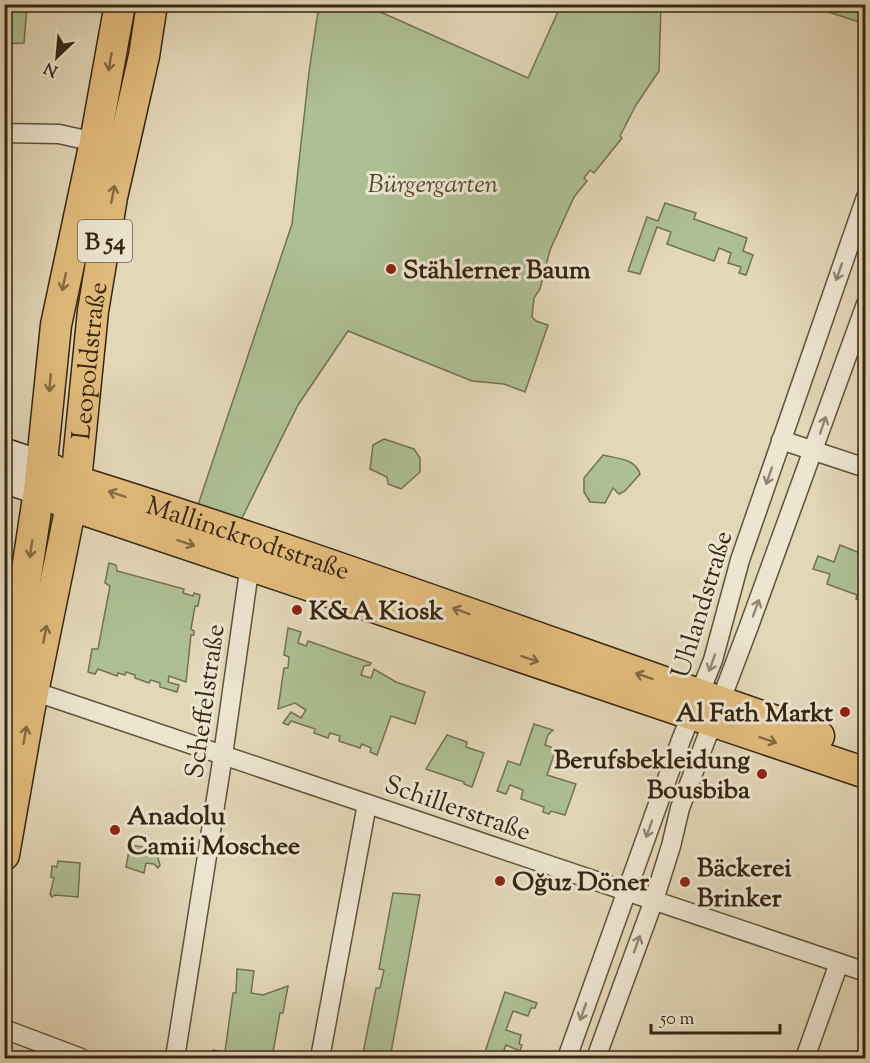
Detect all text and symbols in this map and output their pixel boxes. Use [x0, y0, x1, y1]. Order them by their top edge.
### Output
north arrow [27, 27, 87, 87]
one-way arrow [104, 52, 115, 71]
text: N [41, 55, 62, 81]
park label: Bürgergarten [368, 167, 499, 204]
one-way arrow [107, 185, 118, 204]
road number: B 54 [78, 220, 132, 262]
place label: Stählerner Baum [403, 253, 591, 290]
marker: Stählerner Baum [384, 262, 398, 276]
one-way arrow [832, 262, 843, 281]
one-way arrow [58, 272, 69, 291]
street label: Leopoldstraße [64, 279, 119, 442]
one-way arrow [44, 372, 55, 392]
one-way arrow [818, 416, 829, 435]
one-way arrow [762, 466, 773, 485]
one-way arrow [108, 488, 127, 499]
street label: Mallinckrodtstraße [141, 489, 354, 591]
street label: Uhlandstraße [663, 527, 743, 683]
one-way arrow [176, 538, 195, 549]
one-way arrow [25, 539, 36, 559]
place label: K&A Kiosk [309, 594, 444, 631]
one-way arrow [751, 599, 762, 618]
marker: K&A Kiosk [290, 603, 304, 617]
one-way arrow [452, 604, 470, 615]
street label: Scheffelstraße [177, 622, 236, 781]
one-way arrow [40, 624, 51, 644]
one-way arrow [705, 653, 716, 671]
one-way arrow [520, 654, 539, 665]
one-way arrow [635, 669, 654, 680]
place label: Al Fath Markt [676, 696, 833, 733]
marker: Al Fath Markt [838, 705, 852, 719]
one-way arrow [20, 726, 31, 745]
one-way arrow [758, 736, 776, 747]
place label: Berufsbekleidung Bousbiba [554, 743, 750, 810]
street label: Schillerstraße [379, 767, 535, 852]
marker: Berufsbekleidung Bousbiba [755, 767, 769, 781]
place label: Anadolu Camii Moschee [127, 799, 300, 866]
one-way arrow [643, 819, 654, 838]
marker: Anadolu Camii Moschee [108, 823, 122, 837]
place label: Bäckerei Brinker [697, 851, 792, 918]
place label: Oğuz Döner [512, 865, 649, 902]
marker: Oğuz Döner [493, 874, 507, 888]
marker: Bäckerei Brinker [678, 875, 692, 889]
one-way arrow [633, 935, 644, 954]
scale bar [651, 997, 780, 1035]
one-way arrow [577, 1002, 588, 1021]
text: 50 m [659, 1007, 695, 1033]

